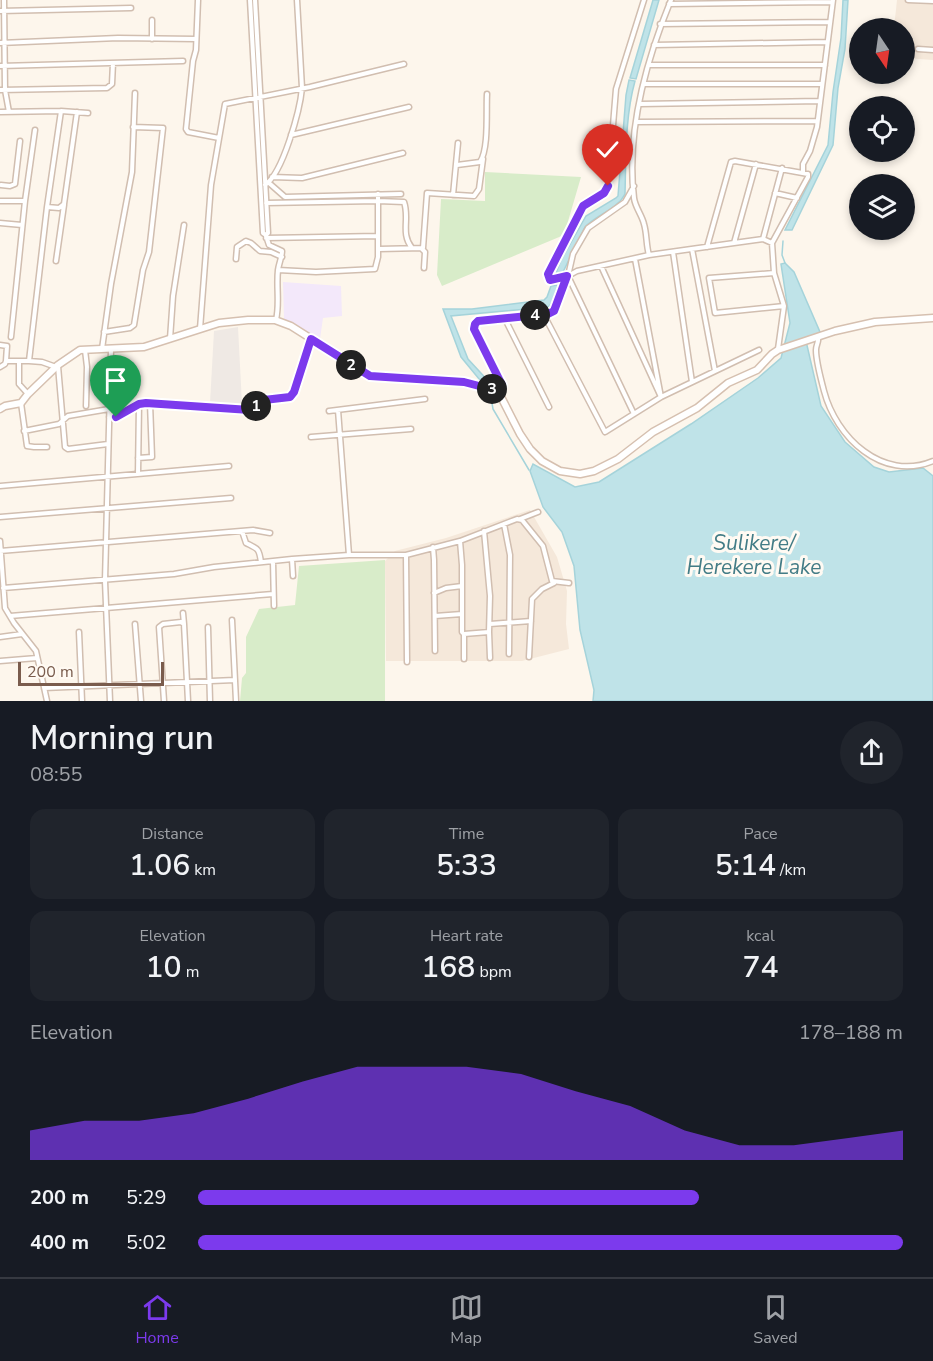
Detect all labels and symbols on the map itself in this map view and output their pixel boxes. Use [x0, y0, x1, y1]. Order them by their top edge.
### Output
north arrow [849, 18, 915, 84]
pin [582, 124, 633, 186]
pin: 4 [520, 300, 550, 330]
pin: 2 [336, 350, 366, 380]
pin [90, 355, 141, 417]
pin: 3 [477, 374, 507, 404]
pin: 1 [241, 391, 271, 421]
water label: Sulikere/ Herekere Lake [686, 529, 822, 581]
scale bar [18, 659, 164, 686]

